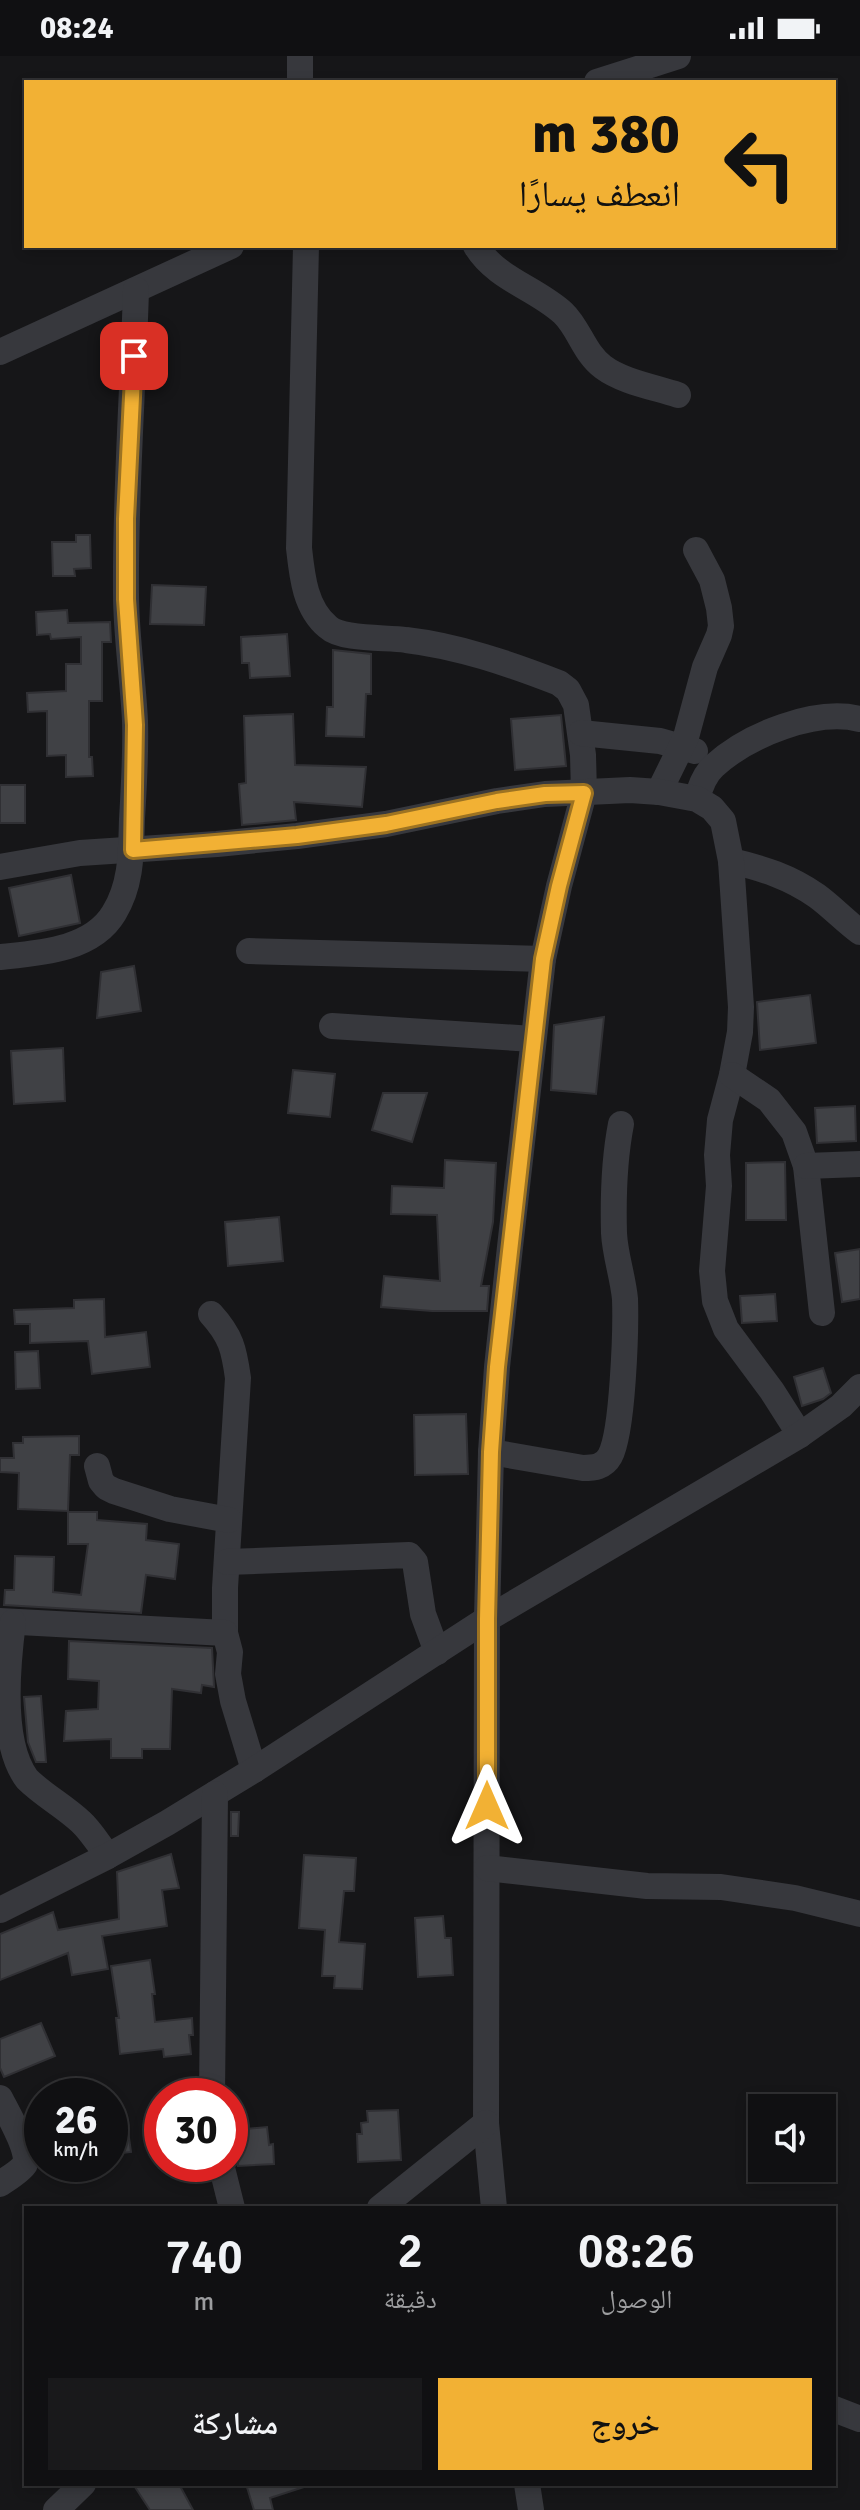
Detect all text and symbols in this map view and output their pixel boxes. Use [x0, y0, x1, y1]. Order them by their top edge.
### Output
text: 08:24 [40, 10, 114, 47]
text: 380 m [532, 99, 680, 168]
icon: left [708, 112, 812, 216]
text: انعطف يسارًا [519, 172, 680, 217]
pin [100, 322, 168, 390]
icon: arrive [112, 334, 156, 378]
position arrow [445, 1764, 529, 1848]
speed limit sign: 30 [144, 2078, 248, 2182]
map controls [748, 2094, 836, 2182]
button: sound [748, 2094, 836, 2182]
text: 26 [54, 2095, 98, 2145]
text: km/h [53, 2137, 99, 2162]
text: 2 [397, 2222, 423, 2281]
text: 08:26 [578, 2222, 695, 2281]
text: 740 [165, 2228, 243, 2287]
text: دقيقة [384, 2284, 437, 2316]
text: الوصول [600, 2284, 672, 2316]
text: m [194, 2286, 214, 2318]
button: مشاركة [48, 2378, 422, 2470]
button: خروج [438, 2378, 812, 2470]

